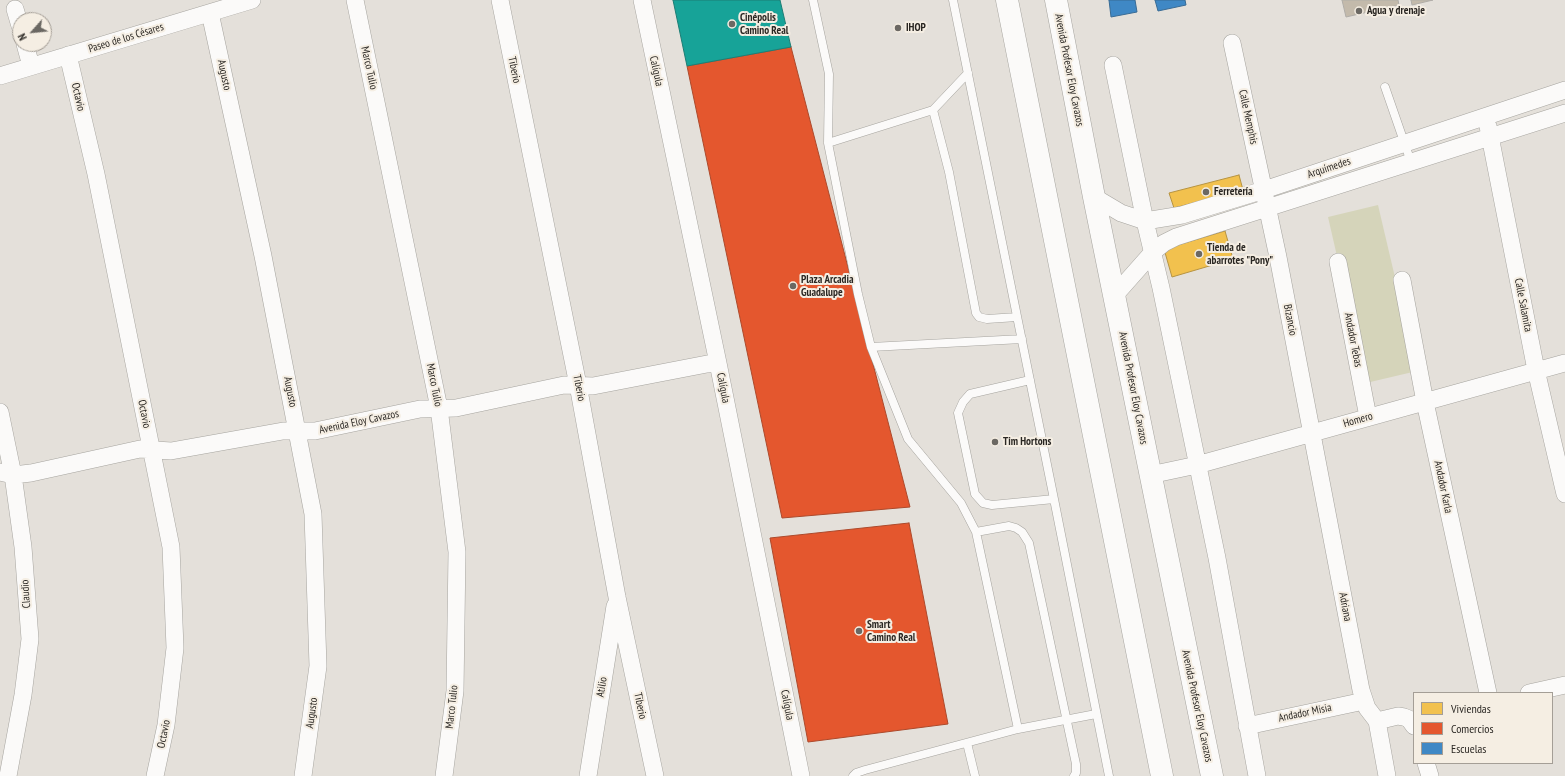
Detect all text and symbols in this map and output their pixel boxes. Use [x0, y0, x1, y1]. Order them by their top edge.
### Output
place label: Agua y drenaje [1367, 4, 1425, 18]
marker: Agua y drenaje [1354, 6, 1364, 16]
place label: Cinépolis Camino Real [740, 11, 788, 37]
north arrow [12, 12, 52, 52]
street label: Avenida Profesor Eloy Cavazos [1052, 13, 1086, 127]
marker: Cinépolis Camino Real [727, 19, 737, 29]
street label: Paseo de los Césares [87, 20, 165, 56]
place label: IHOP [906, 21, 926, 35]
marker: IHOP [893, 23, 903, 33]
text: N [15, 31, 30, 43]
street label: Marco Tulio [358, 45, 380, 91]
street label: Calígula [646, 55, 666, 87]
street label: Tiberio [505, 56, 523, 84]
street label: Augusto [214, 59, 234, 91]
street label: Octavio [68, 81, 88, 113]
street label: Calle Memphis [1236, 88, 1260, 146]
street label: Arquímedes [1306, 154, 1352, 182]
place label: Ferretería [1214, 185, 1253, 199]
marker: Ferretería [1201, 187, 1211, 197]
place label: Tienda de abarrotes "Pony" [1207, 241, 1273, 267]
marker: Tienda de abarrotes "Pony" [1194, 249, 1204, 259]
place label: Plaza Arcadia Guadalupe [801, 273, 853, 299]
street label: Calle Salamita [1511, 277, 1535, 333]
marker: Plaza Arcadia Guadalupe [788, 281, 798, 291]
street label: Bizancio [1280, 303, 1300, 337]
street label: Andador Tebas [1341, 312, 1365, 368]
street label: Avenida Profesor Eloy Cavazos [1116, 331, 1150, 445]
street label: Marco Tulio [423, 362, 445, 408]
street label: Calígula [714, 372, 732, 404]
street label: Tiberio [570, 374, 588, 402]
street label: Augusto [281, 376, 299, 408]
street label: Octavio [135, 399, 153, 429]
street label: Avenida Eloy Cavazos [318, 407, 400, 437]
street label: Homero [1342, 410, 1374, 430]
place label: Tim Hortons [1003, 435, 1051, 449]
marker: Tim Hortons [990, 437, 1000, 447]
street label: Andador Karla [1431, 459, 1455, 515]
street label: Claudio [18, 579, 34, 609]
street label: Adriana [1336, 592, 1354, 622]
place label: Smart Camino Real [867, 618, 915, 644]
marker: Smart Camino Real [854, 626, 864, 636]
street label: Avenida Profesor Eloy Cavazos [1179, 649, 1215, 763]
street label: Atilio [594, 676, 610, 698]
street label: Marco Tulio [443, 685, 461, 729]
street label: Calígula [778, 689, 796, 721]
street label: Tiberio [631, 692, 649, 720]
legend [1413, 692, 1553, 764]
street label: Augusto [303, 697, 321, 729]
street label: Andador Misia [1277, 701, 1333, 725]
text: Viviendas [1451, 701, 1491, 716]
street label: Octavio [155, 719, 173, 749]
text: Comercios [1451, 721, 1494, 736]
text: Escuelas [1451, 741, 1486, 756]

